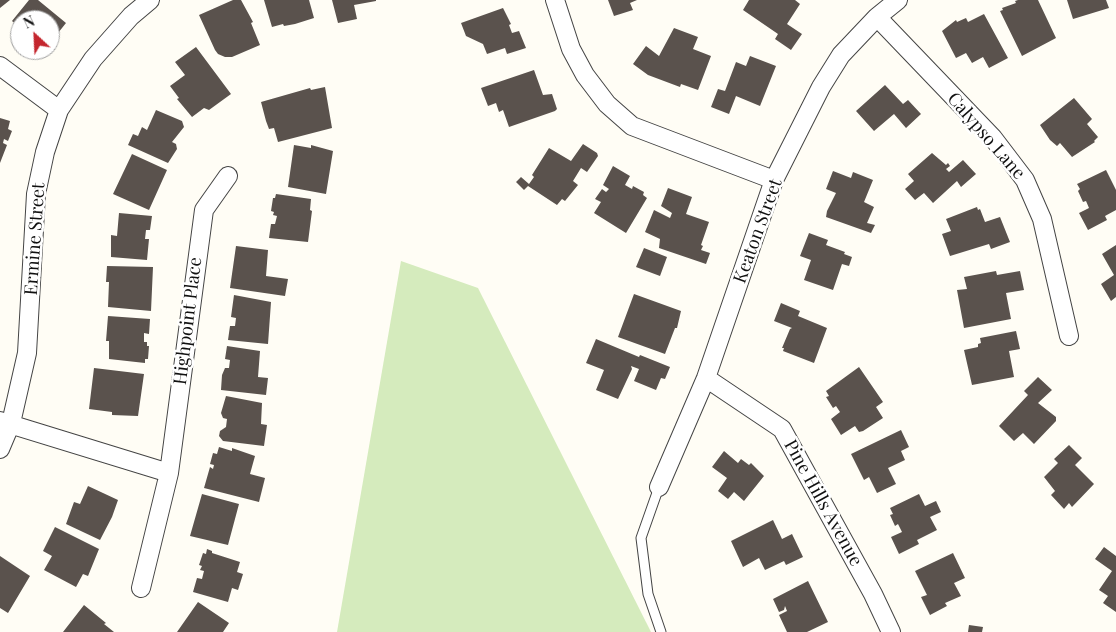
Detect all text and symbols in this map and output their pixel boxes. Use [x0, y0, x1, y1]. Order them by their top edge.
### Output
north arrow [10, 10, 60, 60]
text: N [20, 11, 37, 33]
street label: Calypso Lane [942, 88, 1030, 184]
street label: Keaton Street [729, 176, 787, 286]
street label: Ermine Street [20, 182, 50, 296]
street label: Highpoint Place [169, 256, 207, 386]
street label: Pine Hills Avenue [779, 436, 867, 570]

